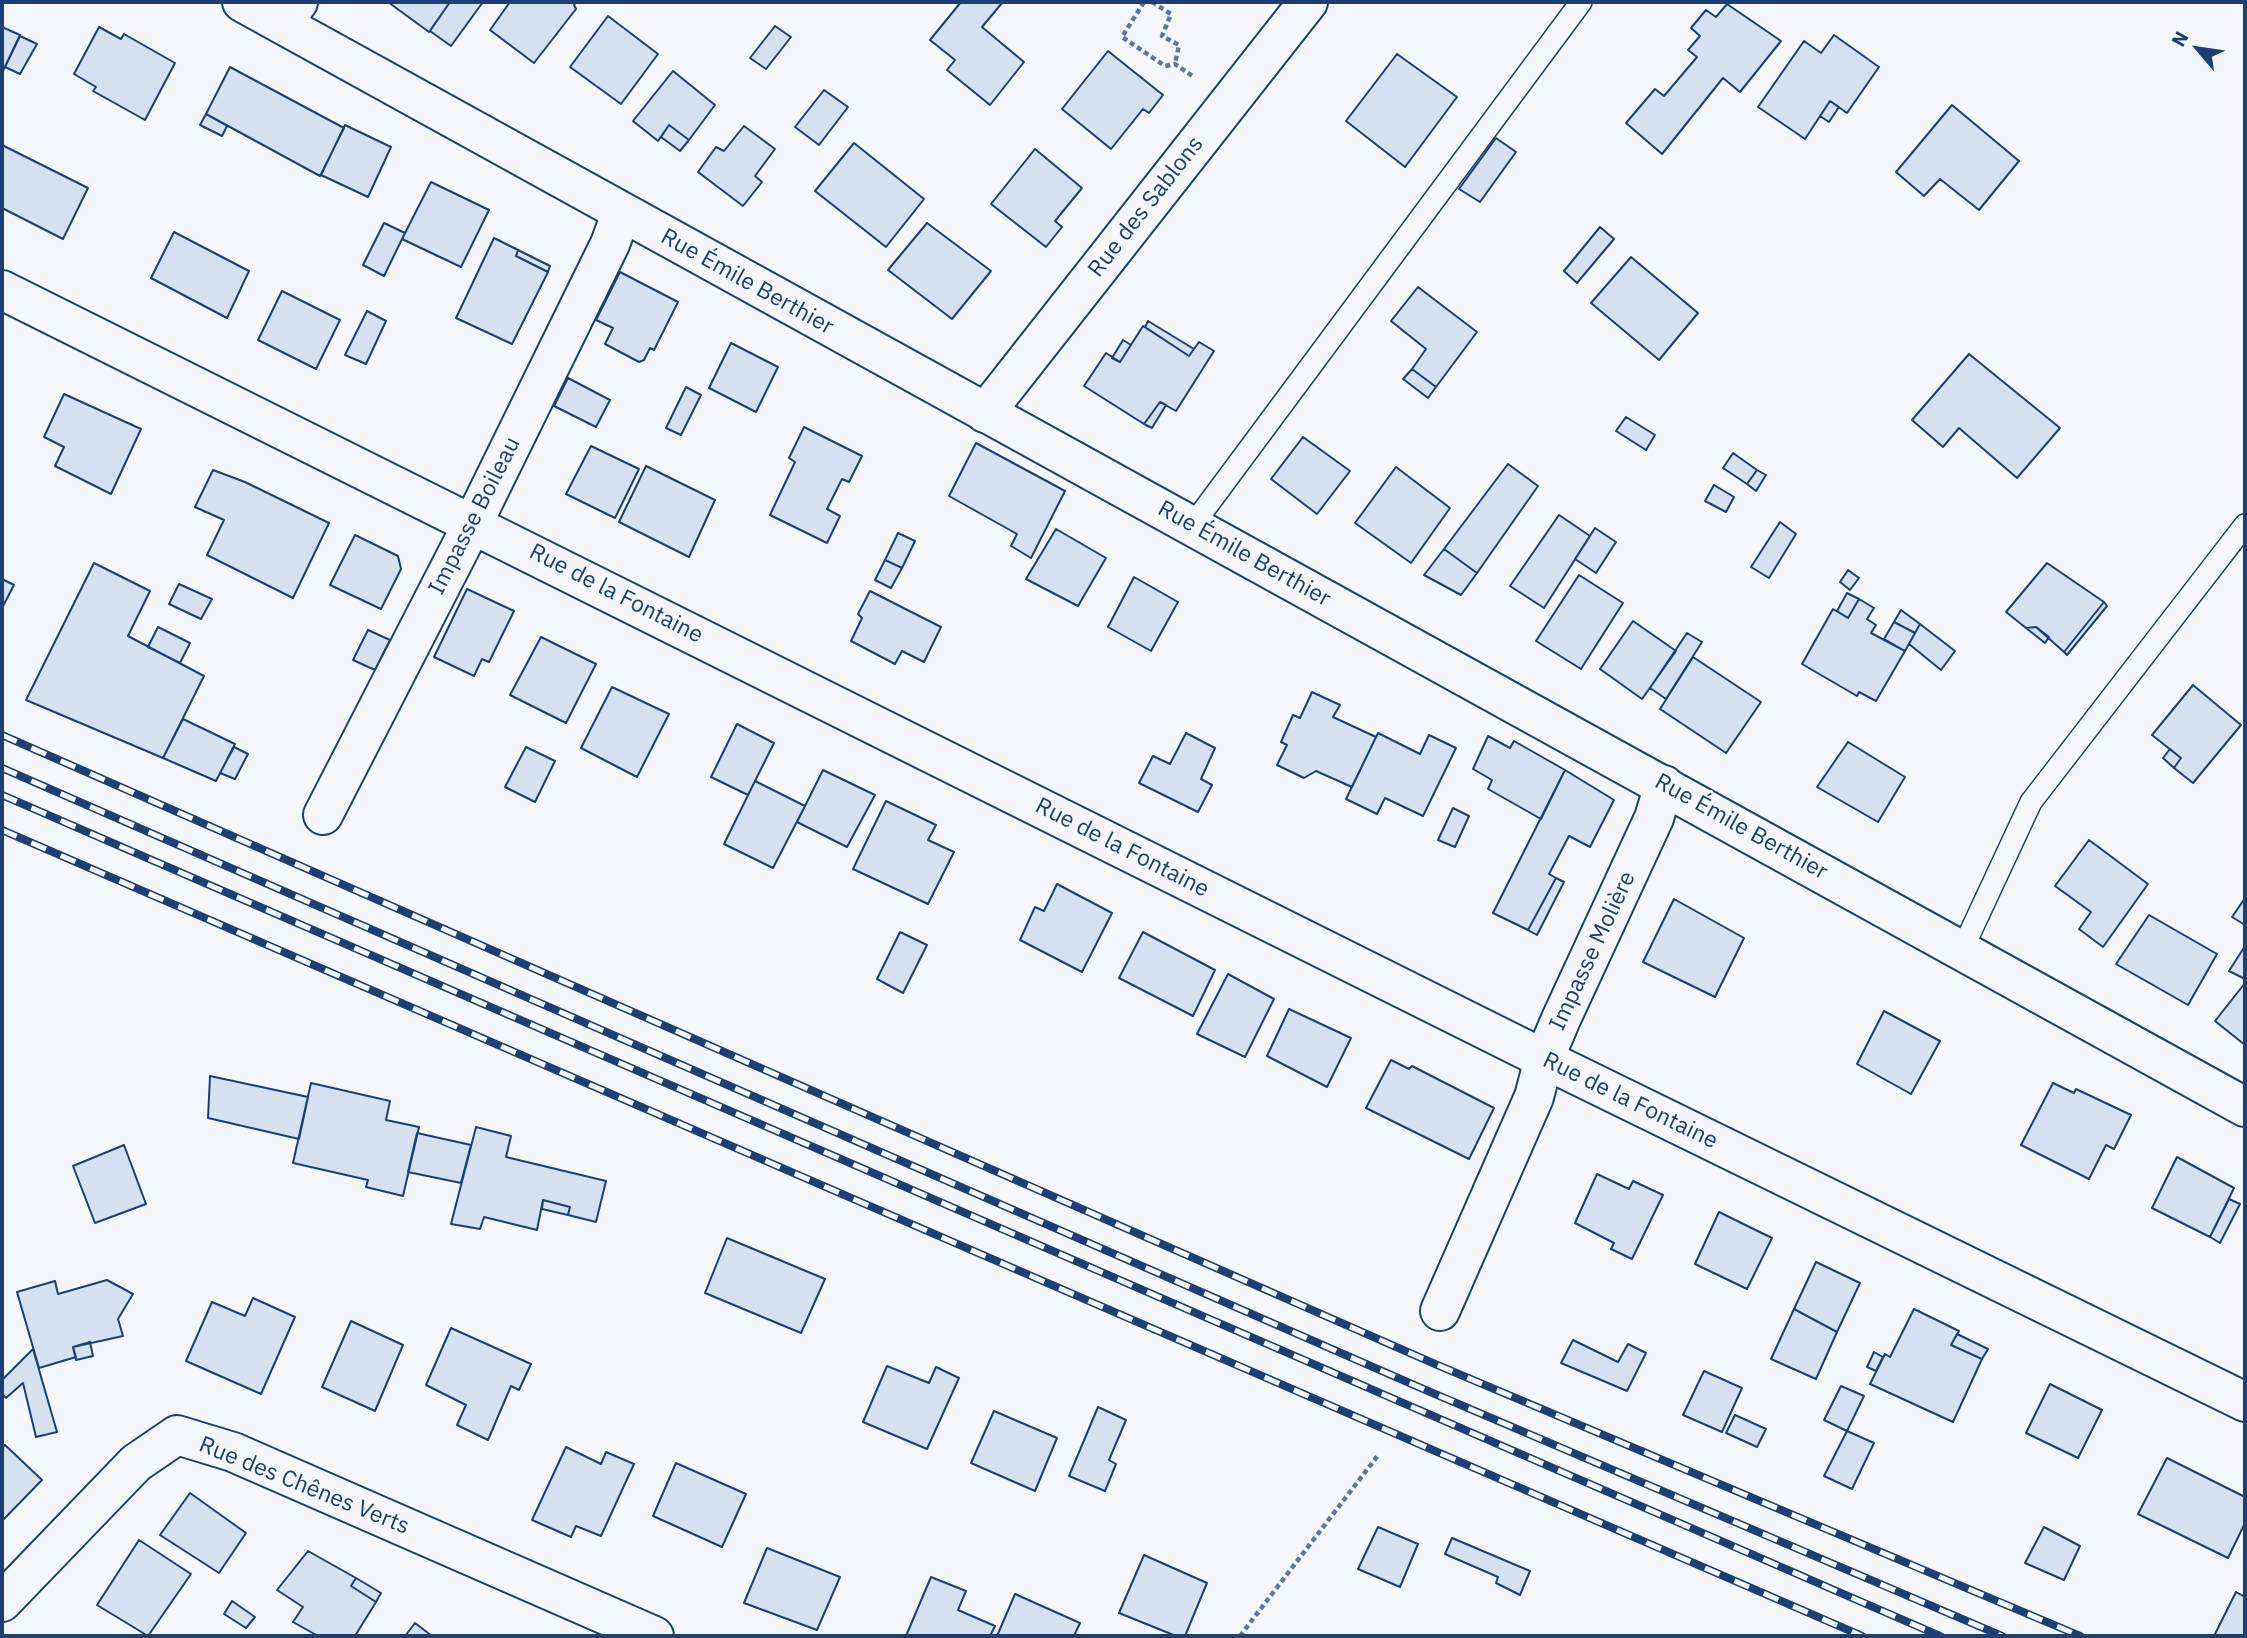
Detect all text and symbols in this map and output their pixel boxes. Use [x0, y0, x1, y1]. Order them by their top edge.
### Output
north arrow [2163, 14, 2233, 84]
text: N [2166, 27, 2193, 51]
street label: Rue des Sablons [1083, 131, 1209, 283]
street label: Rue Émile Berthier [656, 223, 838, 341]
street label: Impasse Boileau [423, 433, 527, 599]
street label: Rue Émile Berthier [1153, 495, 1335, 613]
street label: Rue de la Fontaine [525, 538, 707, 650]
street label: Rue Émile Berthier [1650, 768, 1832, 886]
street label: Rue de la Fontaine [1031, 792, 1213, 904]
street label: Impasse Molière [1544, 867, 1642, 1035]
street label: Rue de la Fontaine [1538, 1047, 1722, 1155]
street label: Rue des Chênes Verts [195, 1431, 413, 1541]

